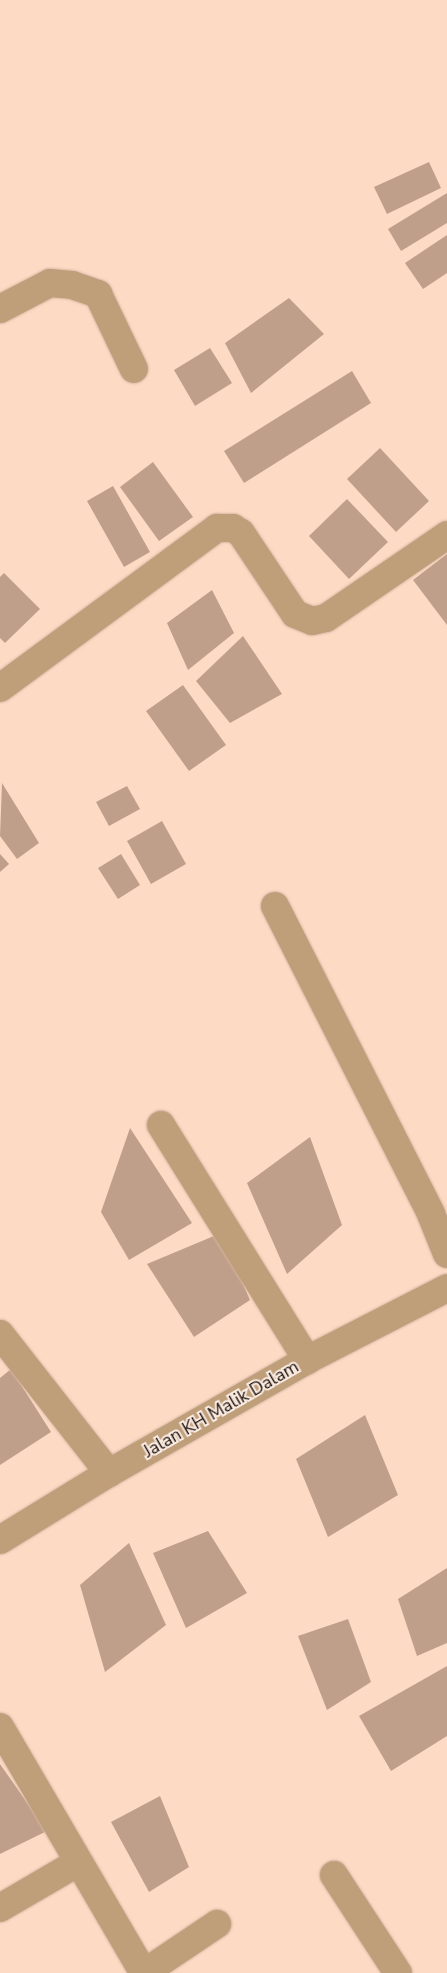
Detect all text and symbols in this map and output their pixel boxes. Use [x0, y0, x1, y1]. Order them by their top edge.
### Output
street label: Jalan KH Malik Dalam [139, 1356, 303, 1462]

